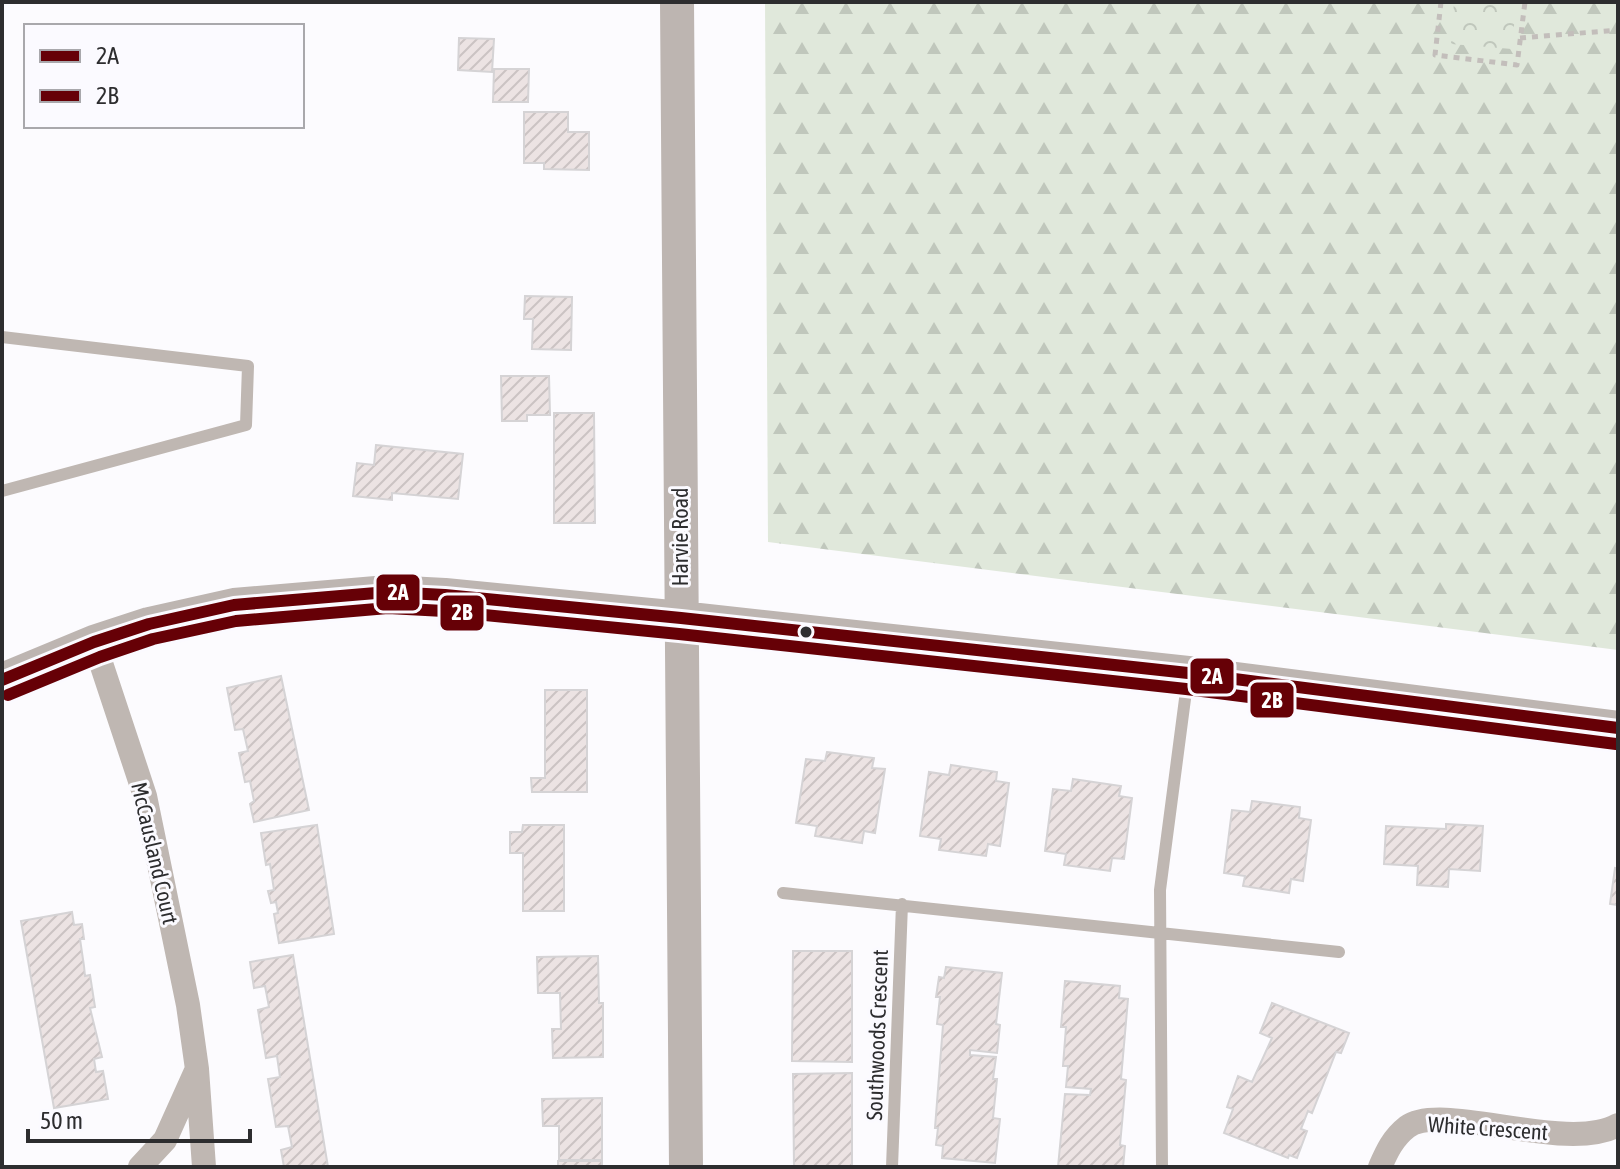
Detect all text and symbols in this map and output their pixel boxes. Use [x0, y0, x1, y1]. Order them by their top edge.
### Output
legend [24, 24, 304, 128]
text: 2A [96, 42, 119, 69]
text: 2B [96, 82, 119, 109]
street label: Harvie Road [667, 488, 693, 586]
line badge: 2A [375, 573, 421, 612]
text: 2A [387, 579, 409, 605]
line badge: 2B [439, 594, 485, 632]
text: 2B [452, 599, 473, 625]
unlabelled marker [798, 624, 814, 640]
line badge: 2A [1189, 657, 1235, 695]
text: 2A [1201, 663, 1223, 689]
line badge: 2B [1249, 681, 1295, 719]
text: 2B [1262, 687, 1283, 713]
street label: McCausland Court [126, 779, 184, 927]
street label: Southwoods Crescent [861, 949, 893, 1121]
scale bar [28, 1093, 250, 1143]
text: 50 m [40, 1107, 83, 1134]
street label: White Crescent [1427, 1111, 1549, 1145]

